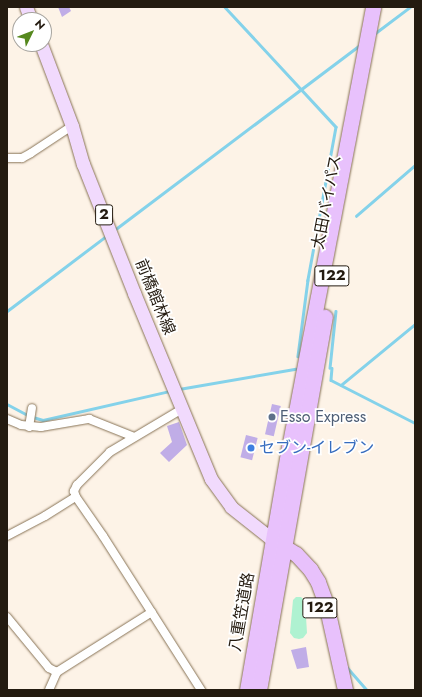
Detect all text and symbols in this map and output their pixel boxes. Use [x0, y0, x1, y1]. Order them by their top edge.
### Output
north arrow [12, 12, 52, 52]
text: N [31, 16, 49, 33]
street label: 太田バイパス [308, 153, 346, 251]
road number: 2 [95, 202, 113, 228]
street label: 前橋館林線 [131, 256, 179, 338]
road number: 122 [314, 263, 350, 289]
place label: Esso Express [280, 407, 366, 427]
marker: Esso Express [267, 412, 277, 422]
place label: セブン-イレブン [259, 438, 374, 458]
marker: セブン-イレブン [246, 443, 256, 453]
street label: 八重笠道路 [226, 571, 258, 653]
road number: 122 [302, 595, 338, 621]

